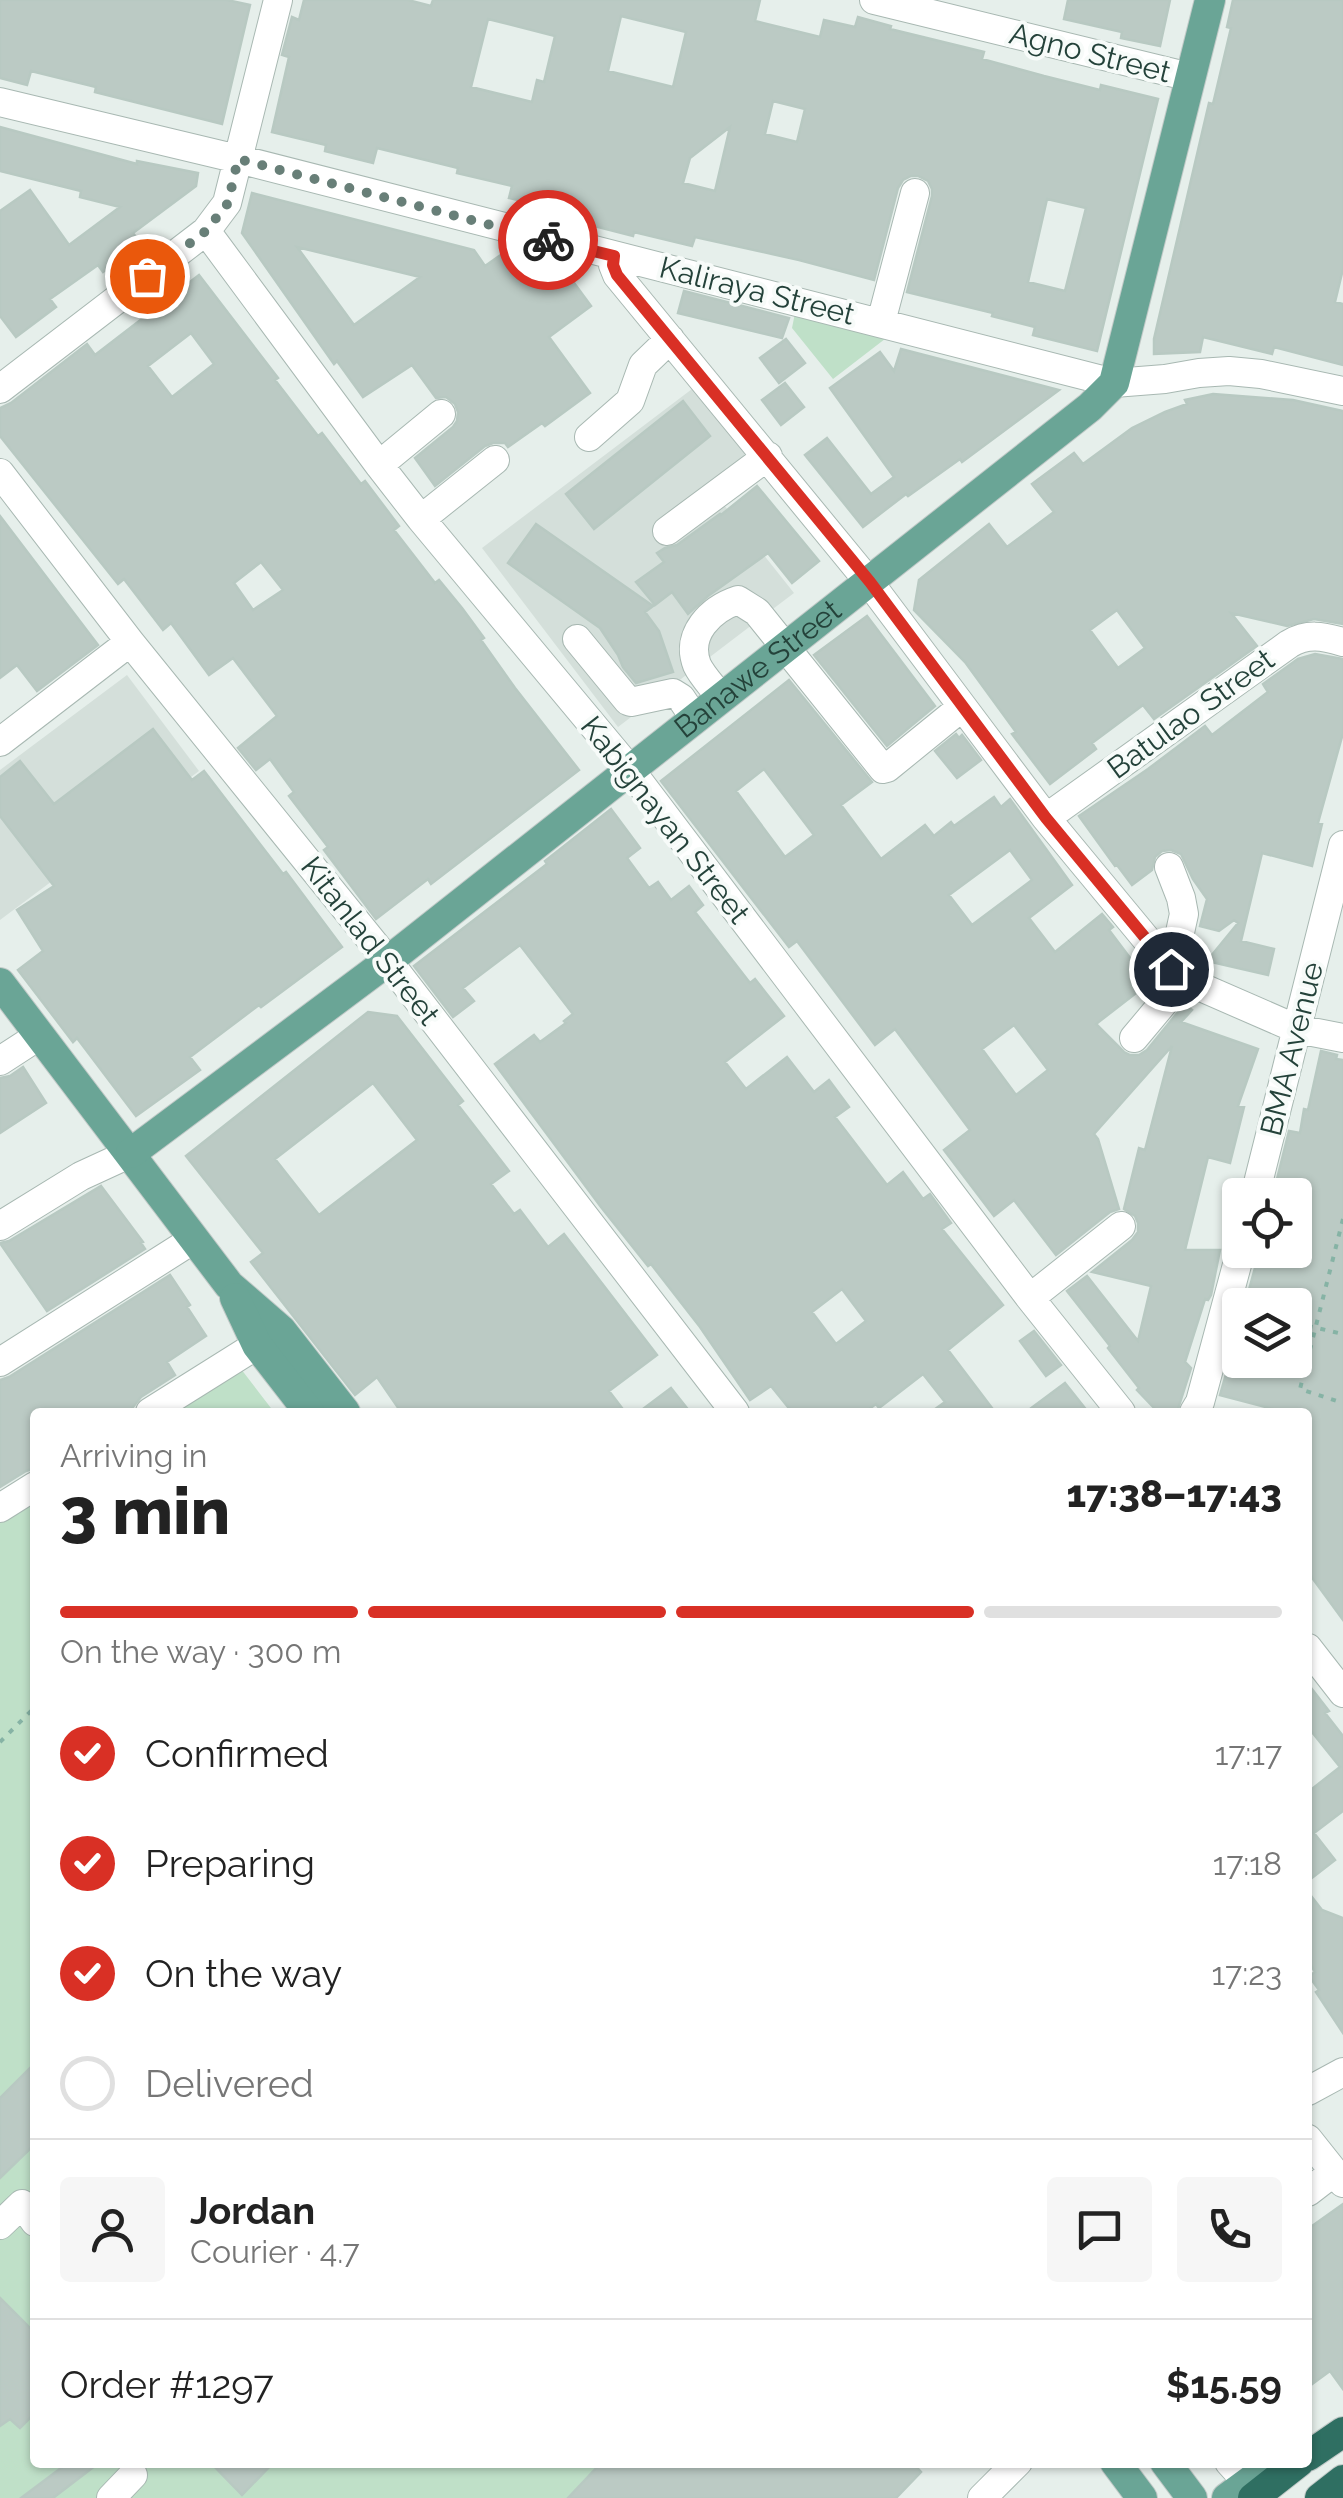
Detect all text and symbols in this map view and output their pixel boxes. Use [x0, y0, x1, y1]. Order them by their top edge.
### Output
street label: Agno Street [1006, 16, 1174, 89]
courier [498, 190, 598, 290]
icon: bike [521, 213, 576, 268]
pin [105, 234, 190, 319]
icon: bag [120, 249, 175, 304]
street label: Kaliraya Street [656, 249, 858, 332]
street label: Banawe Street [667, 592, 848, 745]
street label: Batulao Street [1101, 641, 1281, 786]
street label: Kabignayan Street [574, 709, 757, 930]
street label: Kitanlad Street [294, 850, 447, 1032]
pin [1129, 927, 1214, 1012]
icon: home [1144, 942, 1199, 997]
street label: BMA Avenue [1253, 958, 1330, 1139]
map controls [1222, 1178, 1312, 1378]
button: locate [1222, 1178, 1312, 1268]
button: layers [1222, 1288, 1312, 1378]
text: Arriving in [60, 1437, 207, 1474]
text: 17:38–17:43 [1066, 1471, 1282, 1516]
text: 3 min [60, 1473, 230, 1549]
text: On the way · 300 m [60, 1633, 341, 1670]
icon: check [60, 1726, 115, 1781]
text: Confirmed [145, 1731, 329, 1776]
text: 17:17 [1215, 1735, 1282, 1772]
icon: check [60, 1836, 115, 1891]
text: Preparing [145, 1841, 315, 1886]
text: 17:18 [1213, 1845, 1282, 1882]
icon: check [60, 1946, 115, 2001]
text: On the way [145, 1951, 342, 1996]
text: 17:23 [1212, 1955, 1282, 1992]
text: Delivered [145, 2061, 314, 2106]
button: person [60, 2177, 165, 2282]
button: chat [1047, 2177, 1152, 2282]
button: phone [1177, 2177, 1282, 2282]
text: Jordan [190, 2188, 315, 2233]
text: Courier · 4.7 [190, 2233, 360, 2270]
text: Order #1297 [60, 2362, 274, 2407]
text: $15.59 [1166, 2362, 1282, 2407]

